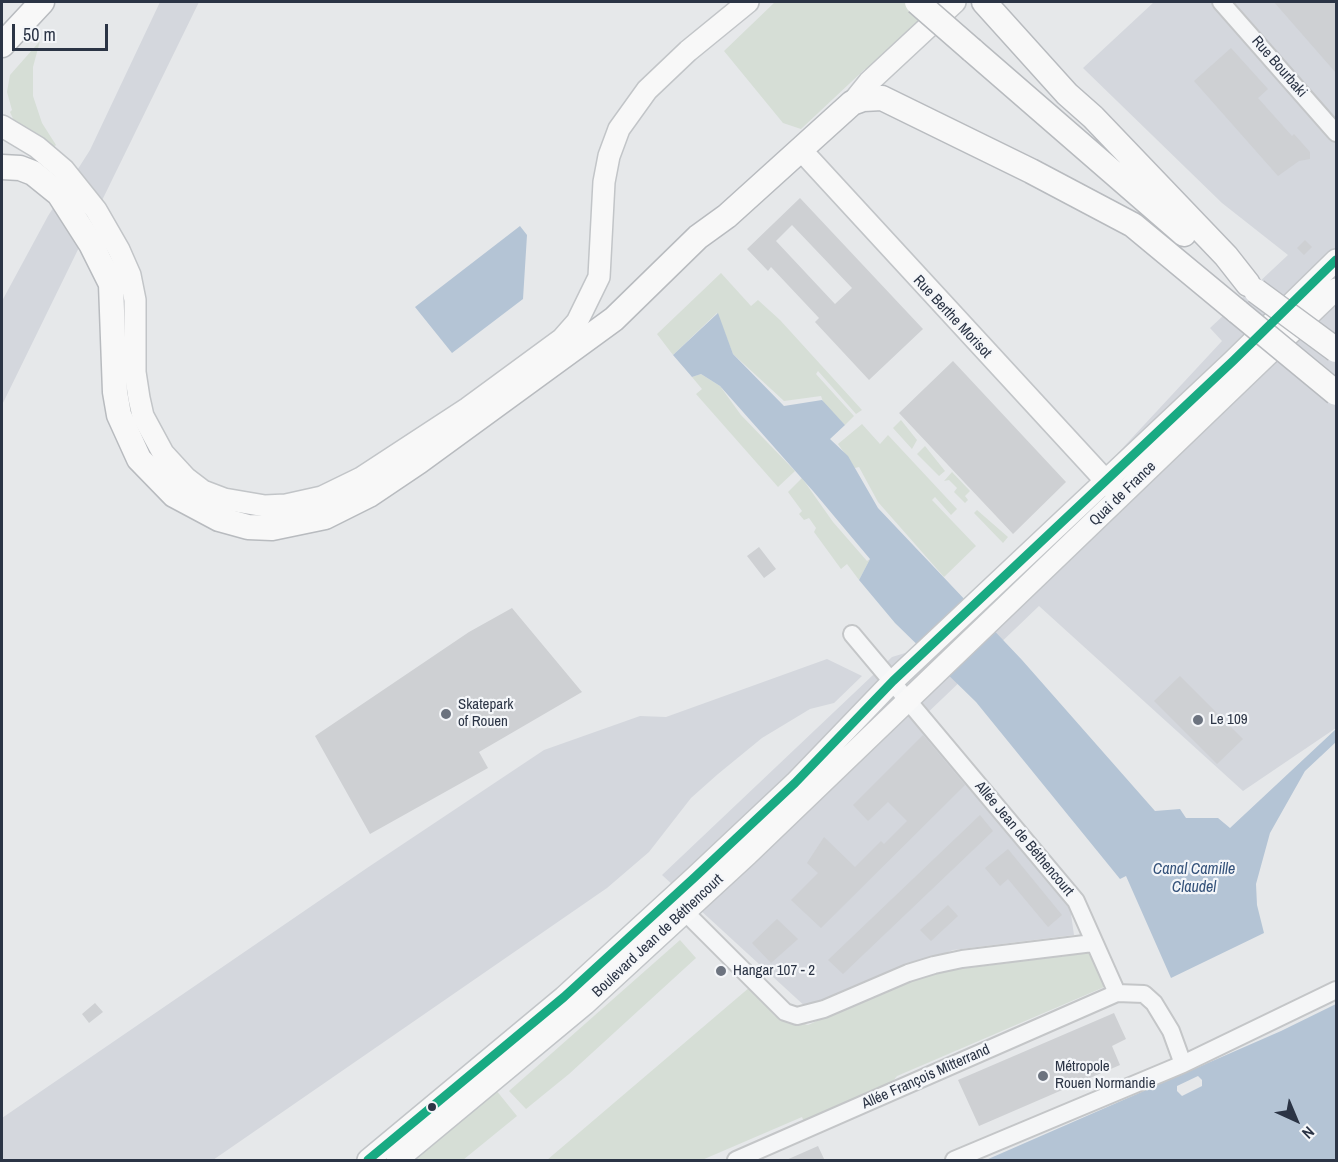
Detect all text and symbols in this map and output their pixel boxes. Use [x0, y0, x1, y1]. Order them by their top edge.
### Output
scale bar [15, 12, 111, 50]
text: 50 m [23, 22, 56, 47]
street label: Rue Bourbaki [1248, 33, 1310, 101]
street label: Rue Berthe Morisot [909, 272, 995, 362]
street label: Quai de France [1086, 458, 1160, 530]
place label: Skatepark of Rouen [458, 696, 513, 731]
marker: Skatepark of Rouen [439, 707, 453, 721]
place label: Le 109 [1210, 711, 1248, 729]
marker: Le 109 [1191, 713, 1205, 727]
street label: Allée Jean de Béthencourt [971, 778, 1077, 900]
water label: Canal Camille Claudel [1153, 860, 1235, 898]
street label: Boulevard Jean de Béthencourt [589, 871, 727, 1001]
place label: Hangar 107 - 2 [733, 962, 815, 980]
marker: Hangar 107 - 2 [714, 964, 728, 978]
street label: Allée François Mitterrand [859, 1041, 993, 1113]
place label: Métropole Rouen Normandie [1055, 1058, 1155, 1093]
marker: Métropole Rouen Normandie [1036, 1069, 1050, 1083]
north arrow [1266, 1090, 1326, 1150]
unlabelled marker [426, 1101, 438, 1113]
text: N [1297, 1122, 1320, 1144]

